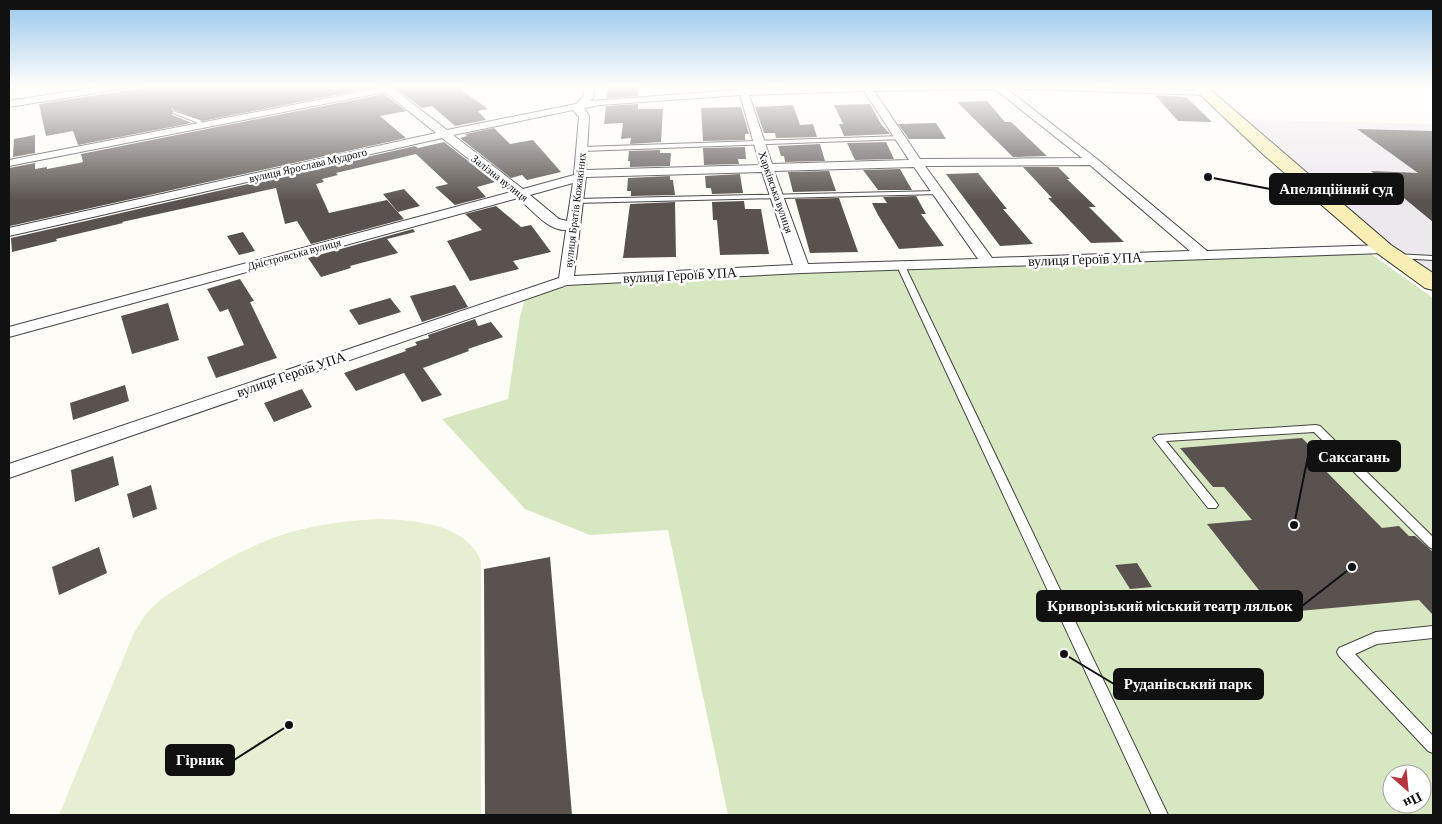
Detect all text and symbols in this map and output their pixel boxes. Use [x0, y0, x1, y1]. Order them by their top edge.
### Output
street label: вулиця Ярослава Мудрого [248, 145, 369, 184]
street label: Харківська вулиця [756, 149, 796, 235]
street label: вулиця Братів Кожакіних [562, 151, 588, 268]
street label: Залізна вулиця [469, 152, 531, 204]
callout: Апеляційний суд [1270, 174, 1403, 204]
text: Апеляційний суд [1279, 181, 1393, 197]
street label: Дністровська вулиця [246, 236, 342, 272]
street label: вулиця Героїв УПА [1028, 249, 1143, 269]
street label: вулиця Героїв УПА [623, 264, 738, 286]
street label: вулиця Героїв УПА [234, 348, 348, 400]
callout: Саксагань [1308, 441, 1400, 471]
text: Саксагань [1318, 449, 1390, 465]
callout: Криворізький міський театр ляльок [1037, 591, 1302, 621]
text: Криворізький міський театр ляльок [1047, 598, 1293, 614]
callout: Руданівський парк [1114, 669, 1263, 699]
text: Руданівський парк [1124, 676, 1253, 692]
callout: Гірник [166, 745, 234, 775]
text: Гірник [176, 752, 224, 768]
north arrow [1382, 764, 1432, 814]
text: Пн [1401, 789, 1425, 812]

